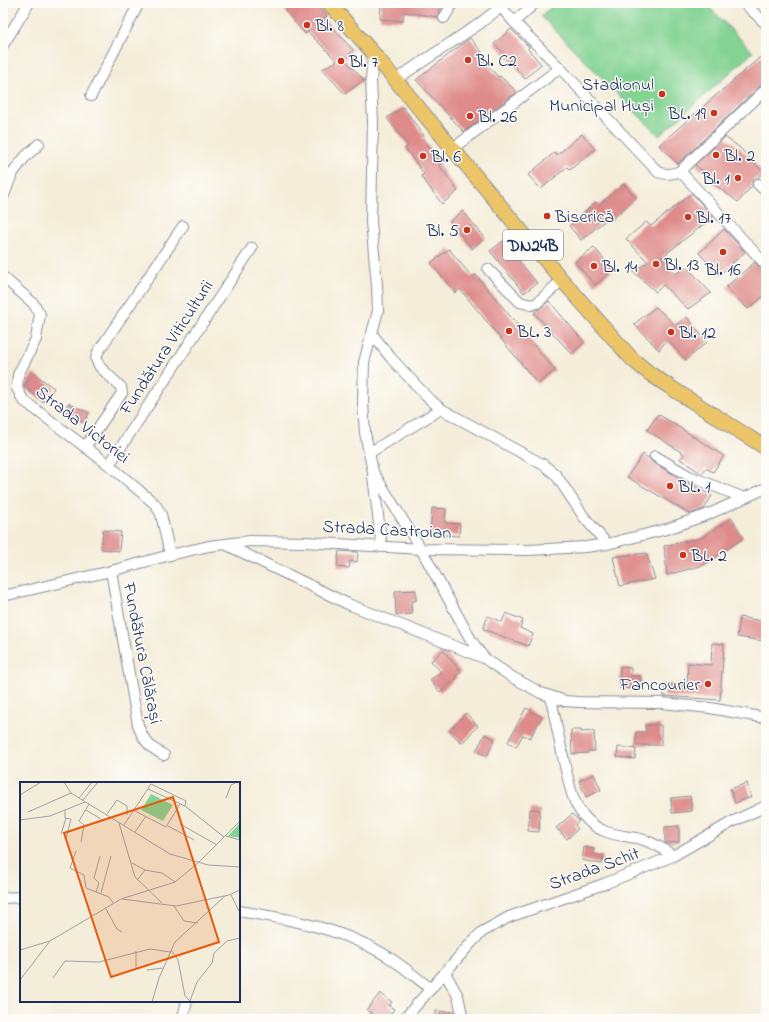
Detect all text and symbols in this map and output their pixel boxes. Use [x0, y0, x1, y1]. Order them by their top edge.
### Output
place label: Bl. 8 [314, 14, 344, 40]
marker: Bl. 8 [302, 20, 312, 30]
place label: Bl. C2 [475, 49, 517, 75]
place label: Bl. 7 [348, 50, 379, 76]
marker: Bl. C2 [463, 55, 473, 65]
marker: Bl. 7 [336, 56, 346, 66]
place label: Stadionul Municipal Huși [549, 73, 654, 120]
marker: Stadionul Municipal Huși [657, 89, 667, 99]
place label: BL. 19 [667, 102, 707, 128]
place label: Bl. 26 [477, 105, 517, 131]
marker: BL. 19 [709, 108, 719, 118]
marker: Bl. 26 [465, 111, 475, 121]
place label: Bl. 2 [723, 144, 755, 170]
place label: Bl. 6 [430, 145, 461, 171]
marker: Bl. 2 [711, 150, 721, 160]
marker: Bl. 6 [418, 151, 428, 161]
place label: Bl. 1 [701, 167, 730, 193]
marker: Bl. 1 [733, 173, 743, 183]
place label: Biserică [554, 205, 614, 231]
place label: Bl. 17 [695, 206, 732, 232]
marker: Biserică [542, 211, 552, 221]
marker: Bl. 17 [683, 212, 693, 222]
place label: Bl. 5 [425, 219, 459, 245]
marker: Bl. 5 [462, 225, 472, 235]
road number: DN24B [503, 230, 563, 260]
marker: Bl. 16 [718, 247, 728, 257]
place label: Bl. 13 [663, 253, 699, 279]
place label: Bl. 14 [601, 255, 638, 281]
place label: Bl. 16 [704, 258, 741, 284]
marker: Bl. 13 [651, 259, 661, 269]
marker: Bl. 14 [589, 261, 599, 271]
street label: Fundătura Viticulturii [114, 275, 221, 422]
place label: BL. 3 [516, 320, 551, 346]
place label: Bl. 12 [678, 321, 716, 347]
marker: BL. 3 [504, 326, 514, 336]
marker: Bl. 12 [666, 327, 676, 337]
street label: Strada Victoriei [29, 380, 134, 471]
place label: BL. 1 [677, 475, 711, 501]
marker: BL. 1 [665, 481, 675, 491]
street label: Strada Castroian [322, 515, 452, 547]
place label: BL. 2 [690, 544, 727, 570]
marker: BL. 2 [678, 550, 688, 560]
street label: Fundătura Călărași [114, 579, 168, 726]
place label: Fancourier [619, 673, 700, 699]
marker: Fancourier [703, 679, 713, 689]
inset map [20, 782, 240, 1002]
street label: Strada Schit [546, 841, 644, 898]

